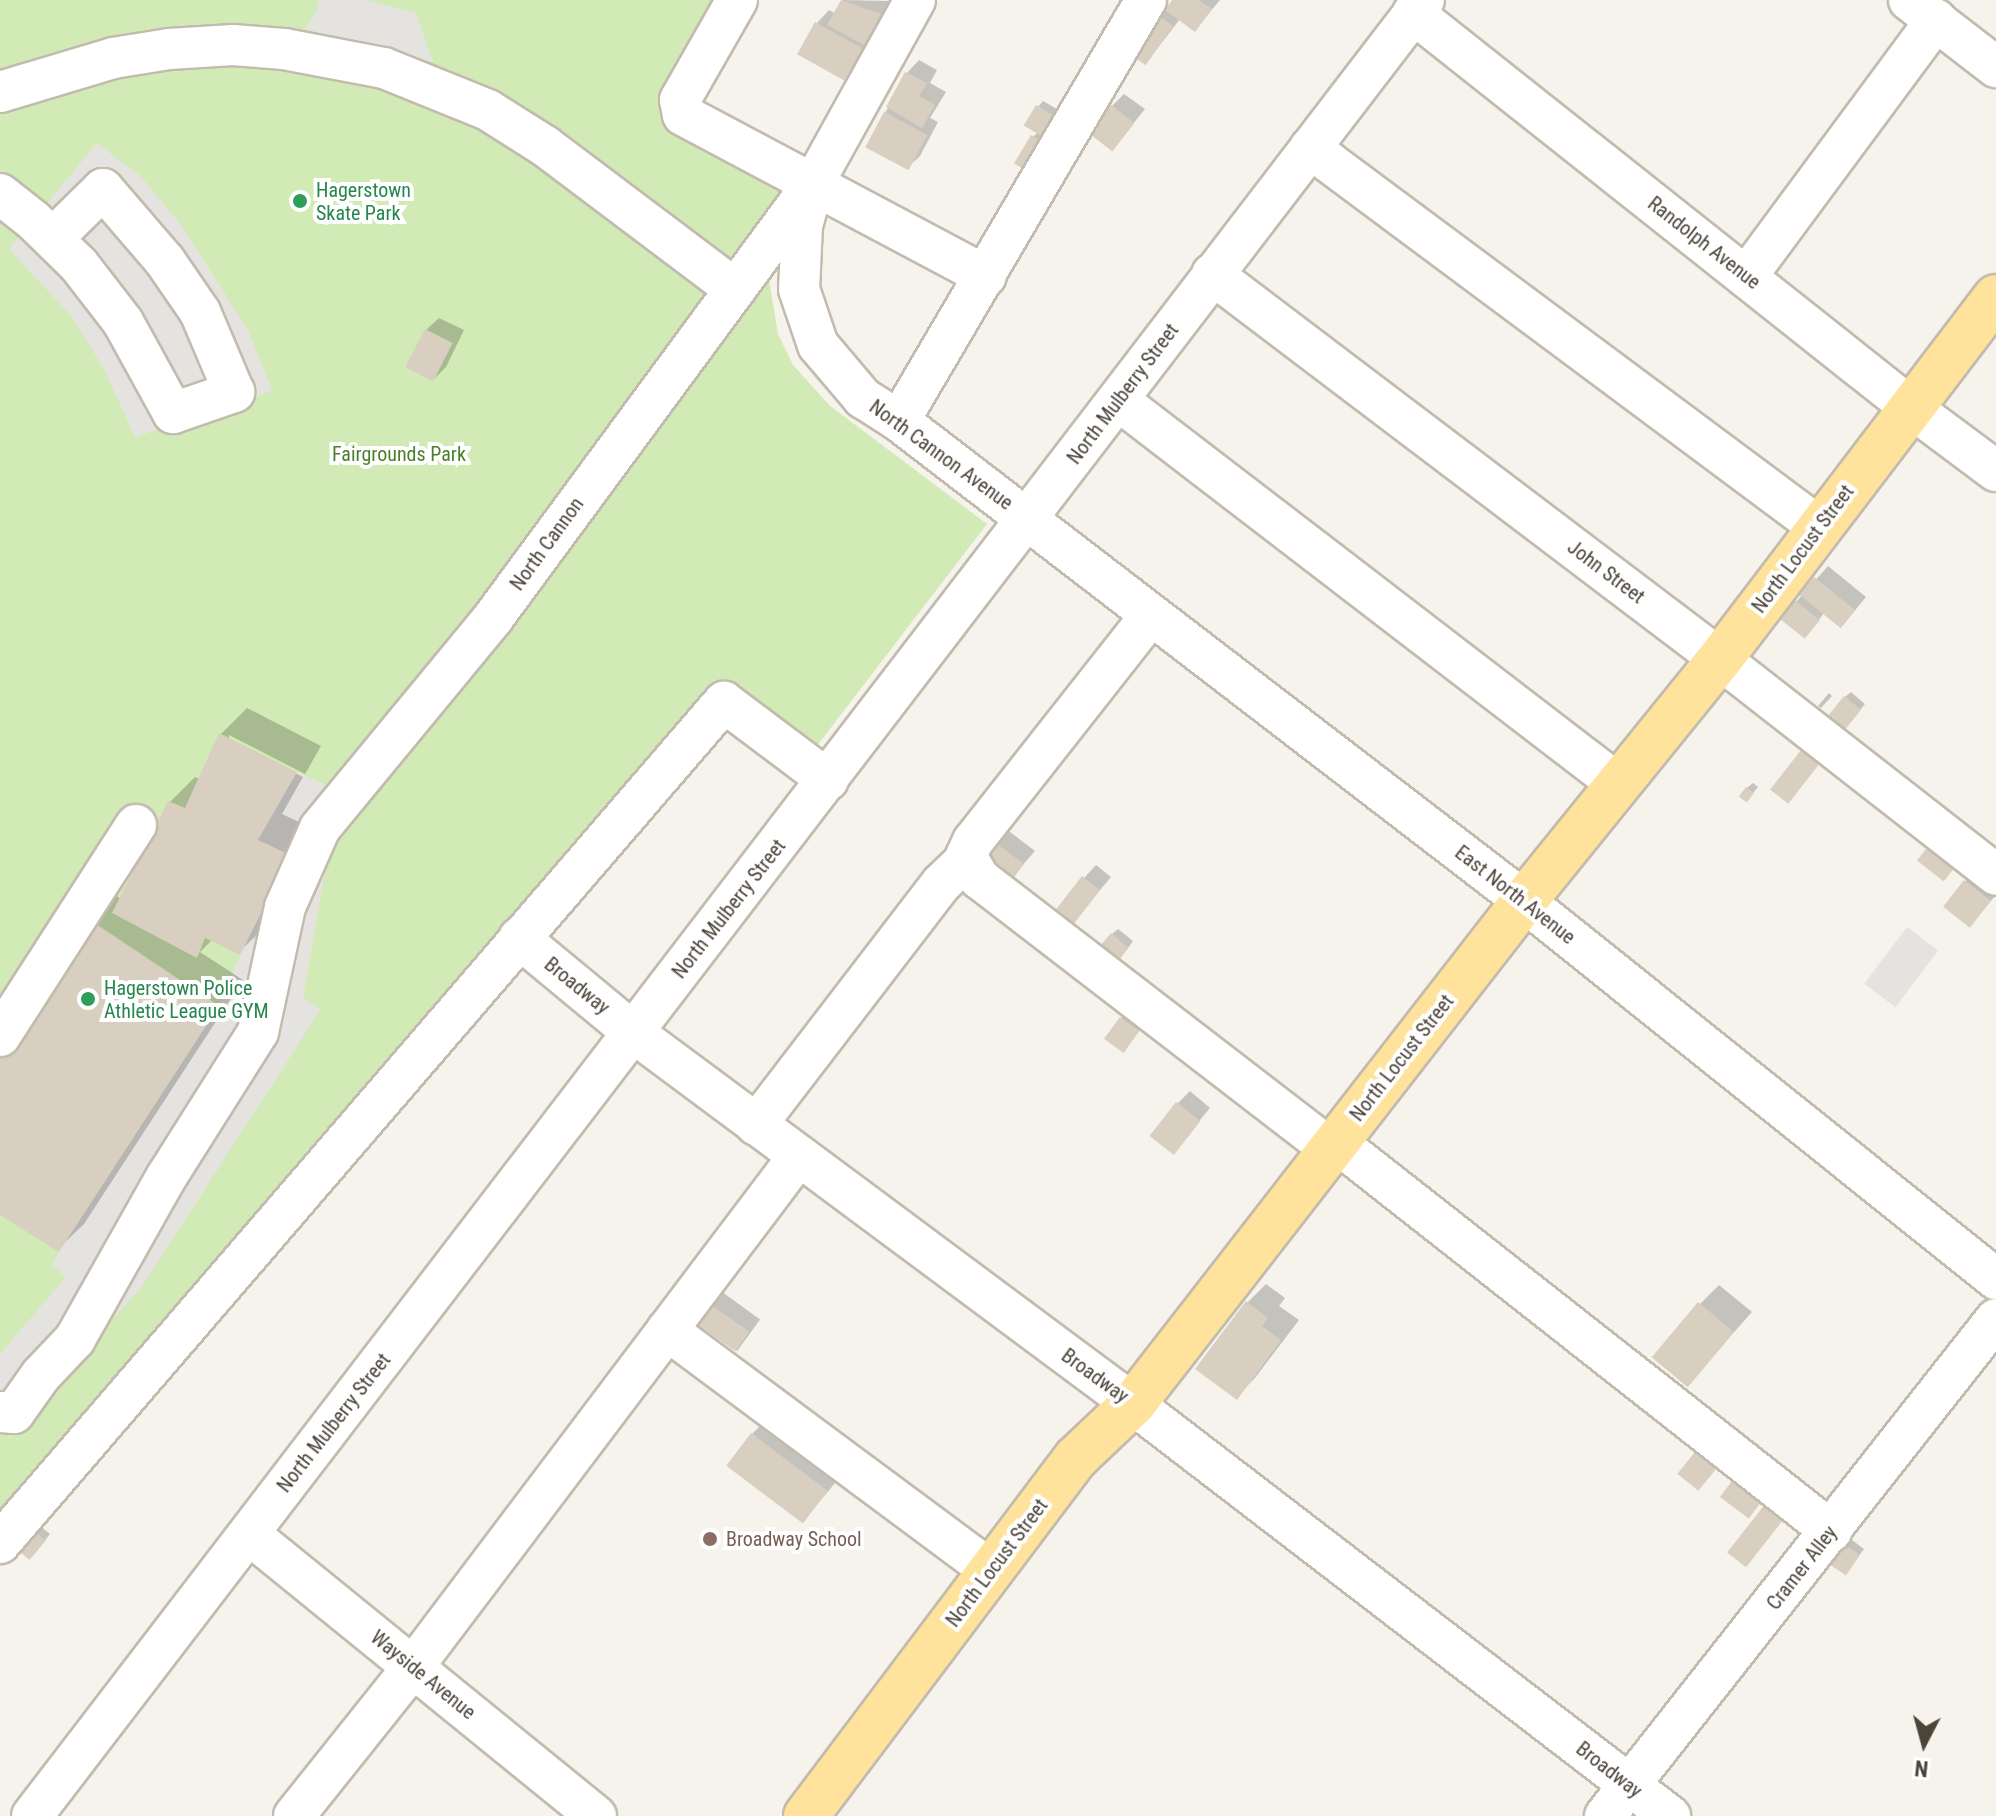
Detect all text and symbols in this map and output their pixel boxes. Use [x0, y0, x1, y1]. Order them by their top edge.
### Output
place label: Hagerstown Skate Park [316, 178, 411, 225]
marker: Hagerstown Skate Park [291, 192, 309, 210]
street label: Randolph Avenue [1643, 192, 1765, 294]
street label: North Mulberry Street [1062, 319, 1184, 469]
street label: North Cannon Avenue [865, 395, 1017, 515]
park label: Fairgrounds Park [332, 442, 466, 466]
street label: North Locust Street [1747, 480, 1859, 618]
street label: North Cannon [505, 493, 589, 595]
street label: John Street [1563, 535, 1649, 609]
street label: North Mulberry Street [667, 835, 791, 983]
street label: East North Avenue [1450, 841, 1580, 949]
street label: Broadway [539, 952, 615, 1020]
place label: Hagerstown Police Athletic League GYM [104, 976, 269, 1023]
marker: Hagerstown Police Athletic League GYM [79, 990, 97, 1008]
street label: North Locust Street [1345, 990, 1459, 1126]
street label: Broadway [1057, 1344, 1133, 1408]
street label: North Mulberry Street [272, 1349, 396, 1497]
street label: North Locust Street [941, 1494, 1053, 1632]
street label: Cramer Alley [1762, 1521, 1842, 1615]
place label: Broadway School [726, 1527, 862, 1551]
marker: Broadway School [701, 1530, 719, 1548]
street label: Wayside Avenue [366, 1625, 480, 1725]
north arrow [1884, 1704, 1964, 1784]
street label: Broadway [1571, 1737, 1647, 1803]
text: N [1913, 1755, 1929, 1782]

